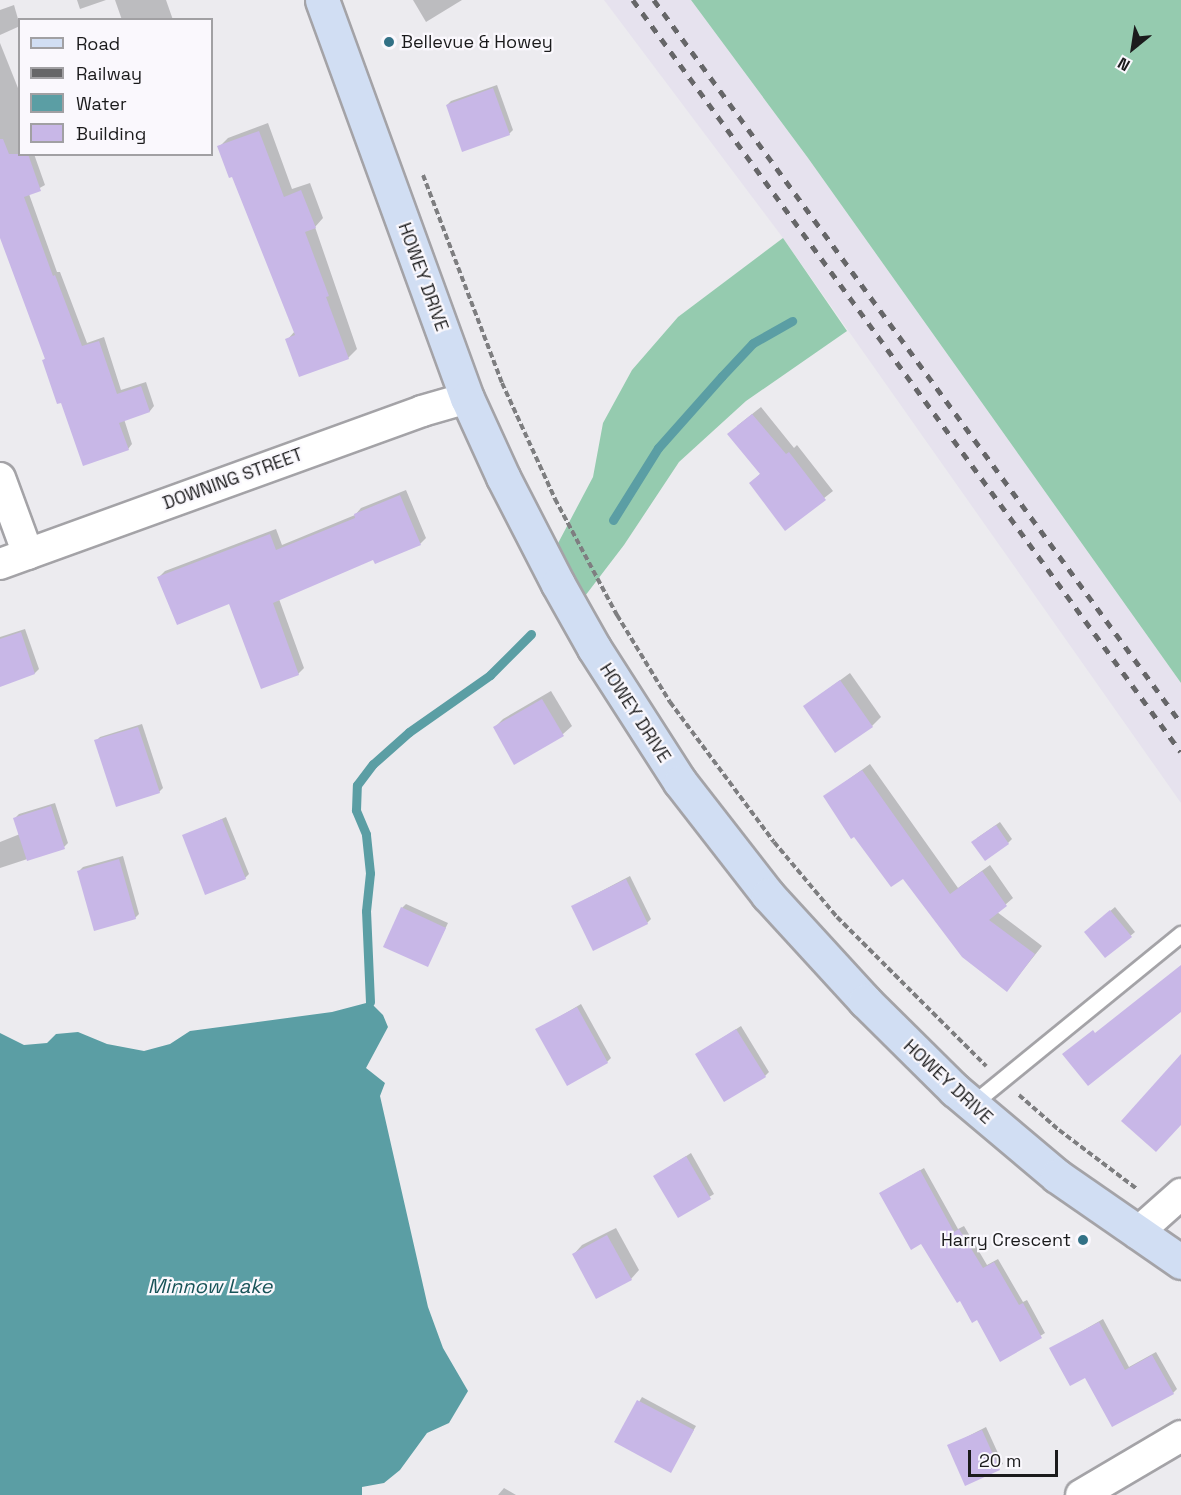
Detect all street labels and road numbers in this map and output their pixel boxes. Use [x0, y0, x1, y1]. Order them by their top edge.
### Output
street label: HOWEY DRIVE [393, 220, 453, 334]
street label: DOWNING STREET [160, 444, 306, 514]
street label: HOWEY DRIVE [595, 659, 675, 767]
street label: HOWEY DRIVE [899, 1035, 997, 1129]

